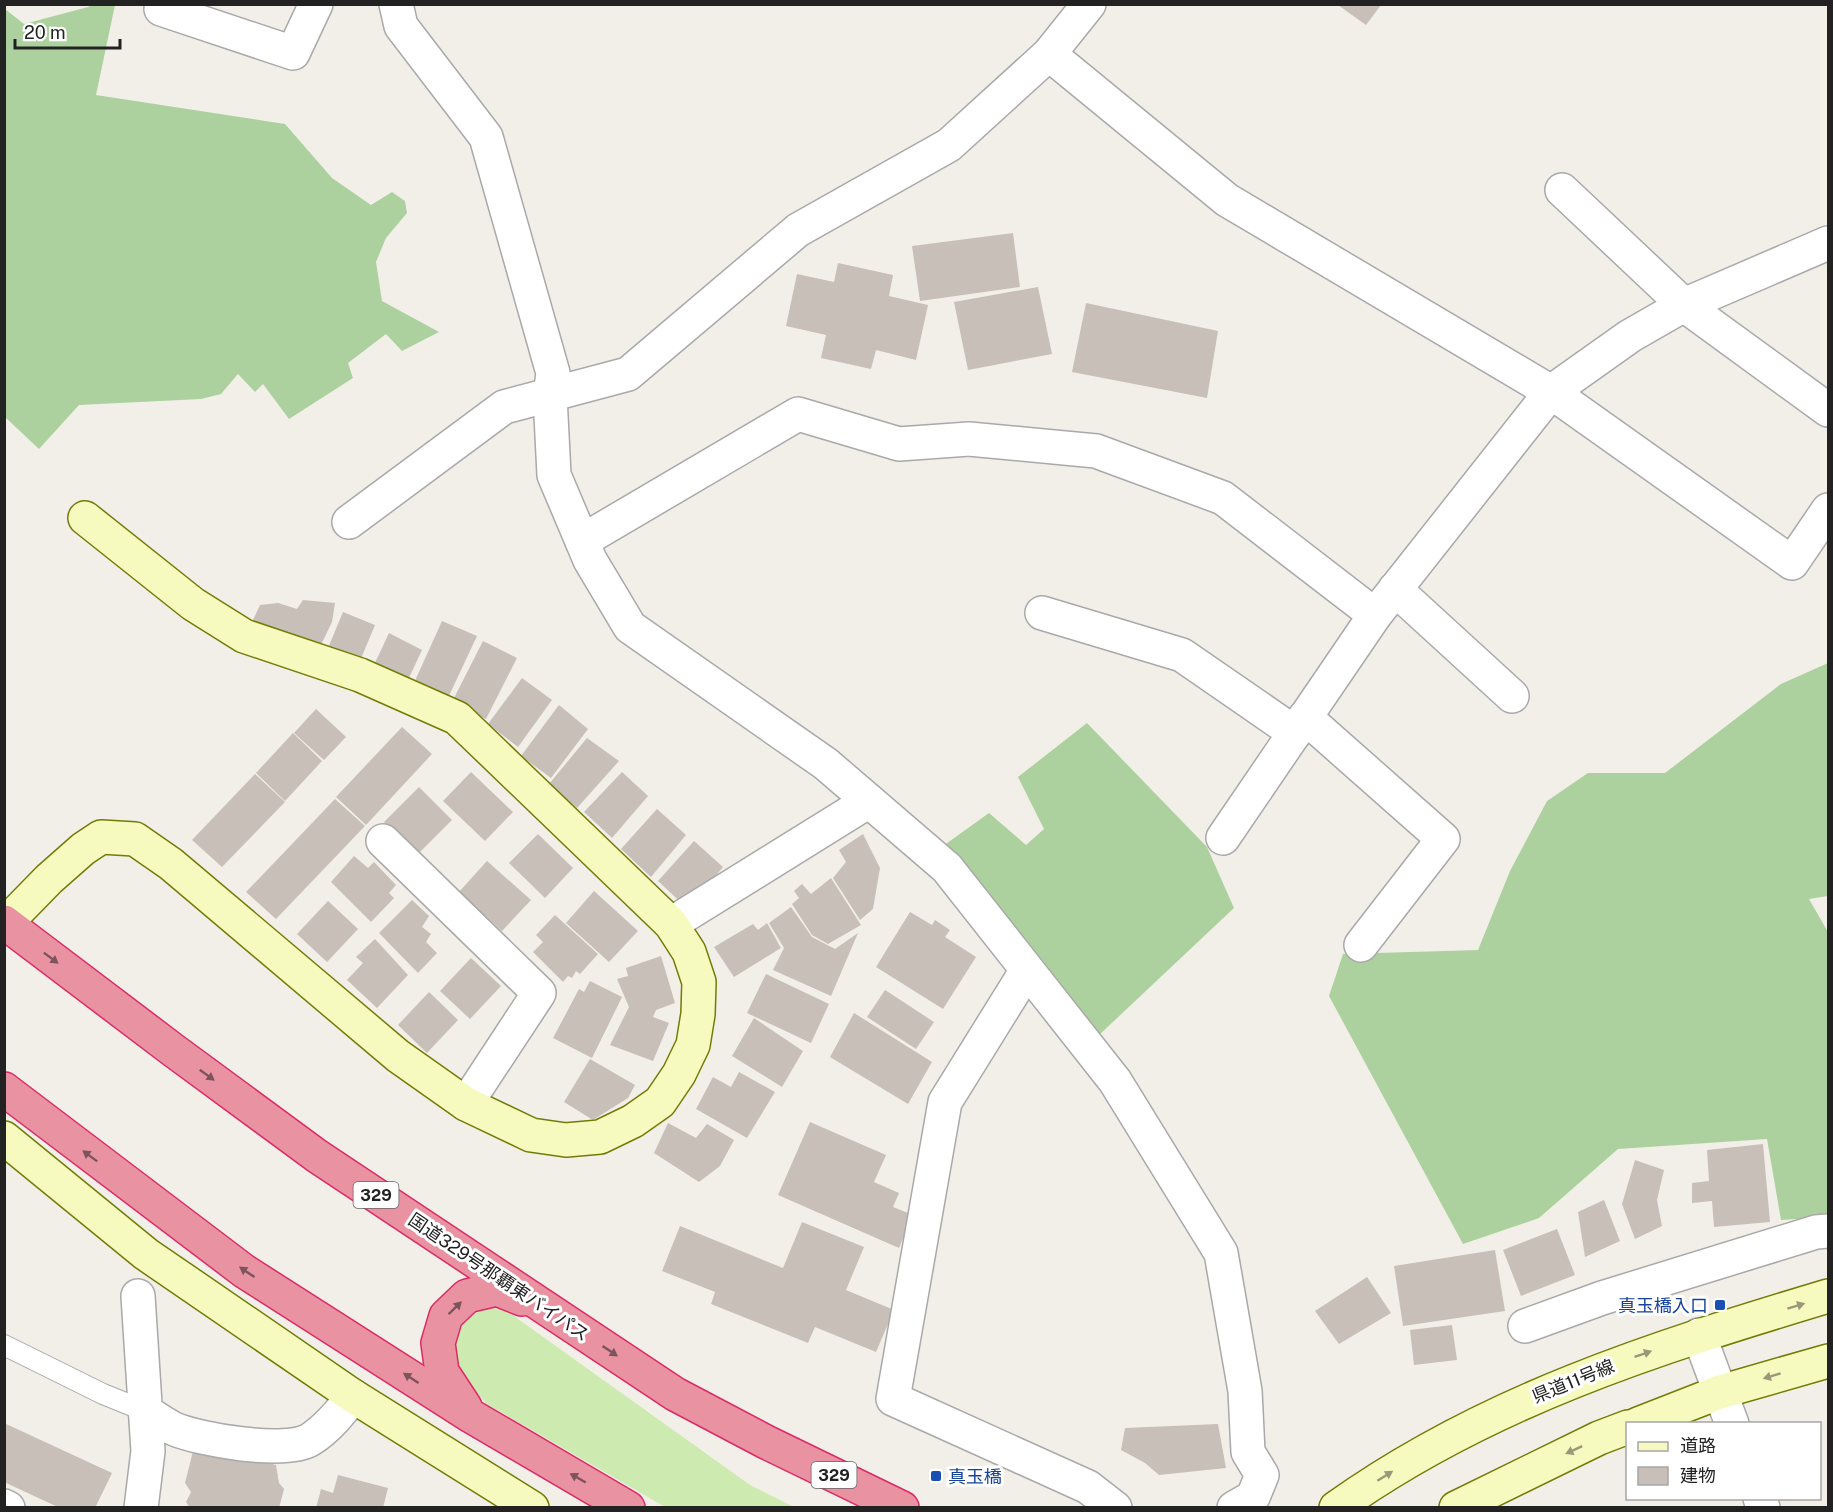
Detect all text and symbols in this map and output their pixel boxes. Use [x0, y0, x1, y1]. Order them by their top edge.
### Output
scale bar [15, 12, 120, 50]
text: 20 m [24, 22, 66, 43]
one-way arrow [43, 951, 59, 964]
one-way arrow [198, 1069, 214, 1081]
one-way arrow [83, 1150, 99, 1162]
road number: 329 [354, 1182, 398, 1208]
street label: 国道329号那覇東バイパス [405, 1209, 593, 1345]
one-way arrow [238, 1267, 255, 1278]
place label: 真玉橋入口 [1618, 1295, 1708, 1316]
marker: 真玉橋入口 [1713, 1298, 1727, 1312]
one-way arrow [1787, 1301, 1805, 1310]
one-way arrow [447, 1302, 462, 1315]
one-way arrow [602, 1345, 618, 1356]
one-way arrow [1634, 1349, 1652, 1359]
street label: 県道11号線 [1529, 1355, 1617, 1407]
one-way arrow [403, 1372, 419, 1383]
one-way arrow [1763, 1372, 1781, 1381]
legend [1626, 1422, 1821, 1500]
text: 道路 [1680, 1435, 1716, 1456]
one-way arrow [1565, 1446, 1582, 1455]
road number: 329 [812, 1462, 856, 1488]
text: 建物 [1680, 1465, 1716, 1486]
place label: 真玉橋 [948, 1466, 1002, 1487]
marker: 真玉橋 [929, 1469, 943, 1483]
one-way arrow [1377, 1471, 1393, 1482]
one-way arrow [569, 1473, 586, 1483]

